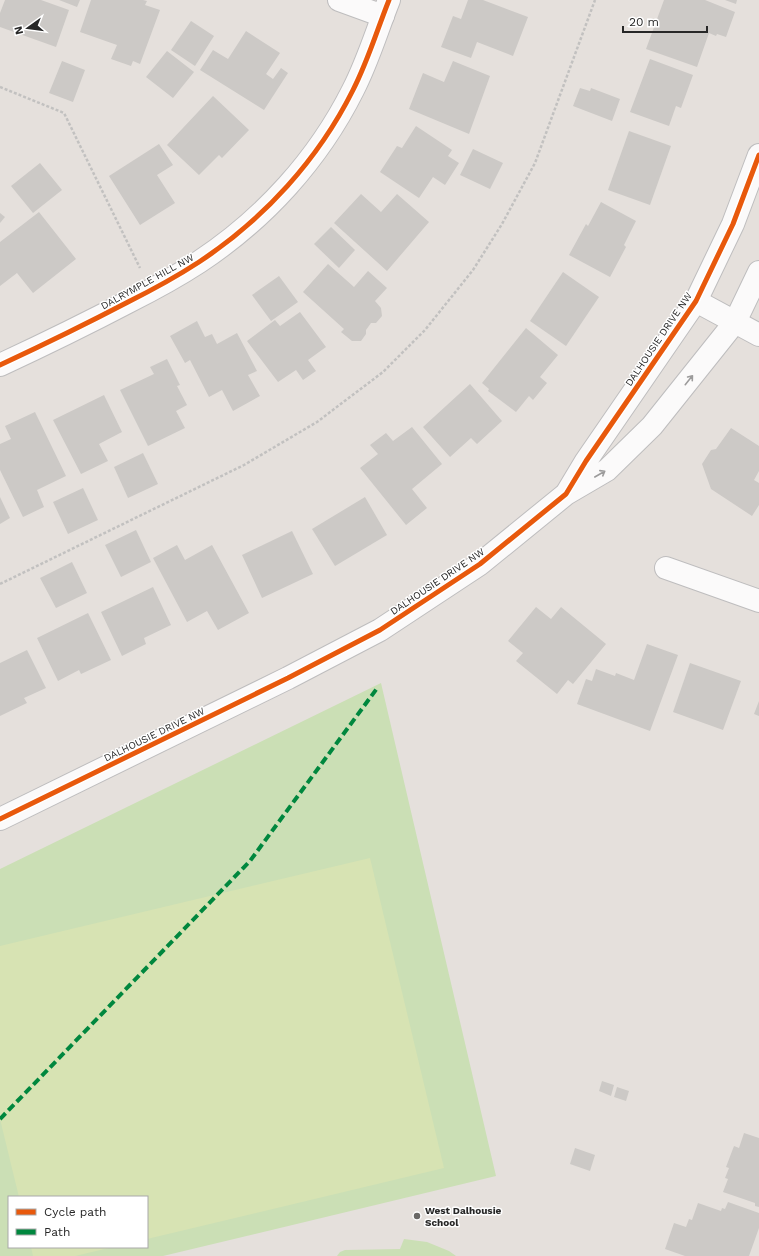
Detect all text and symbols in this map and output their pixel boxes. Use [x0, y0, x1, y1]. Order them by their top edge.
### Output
north arrow [8, 8, 48, 48]
scale bar [623, 8, 707, 34]
text: 20 m [629, 15, 659, 29]
text: N [11, 25, 26, 36]
street label: DALRYMPLE HILL NW [99, 251, 196, 312]
street label: DALHOUSIE DRIVE NW [623, 290, 694, 388]
one-way arrow [684, 375, 693, 386]
one-way arrow [594, 470, 606, 478]
street label: DALHOUSIE DRIVE NW [388, 546, 487, 617]
street label: DALHOUSIE DRIVE NW [102, 705, 207, 764]
legend [8, 1196, 148, 1248]
text: Cycle path [44, 1205, 106, 1219]
place label: West Dalhousie School [425, 1205, 502, 1228]
marker: West Dalhousie School [412, 1211, 422, 1221]
text: Path [44, 1225, 70, 1239]

